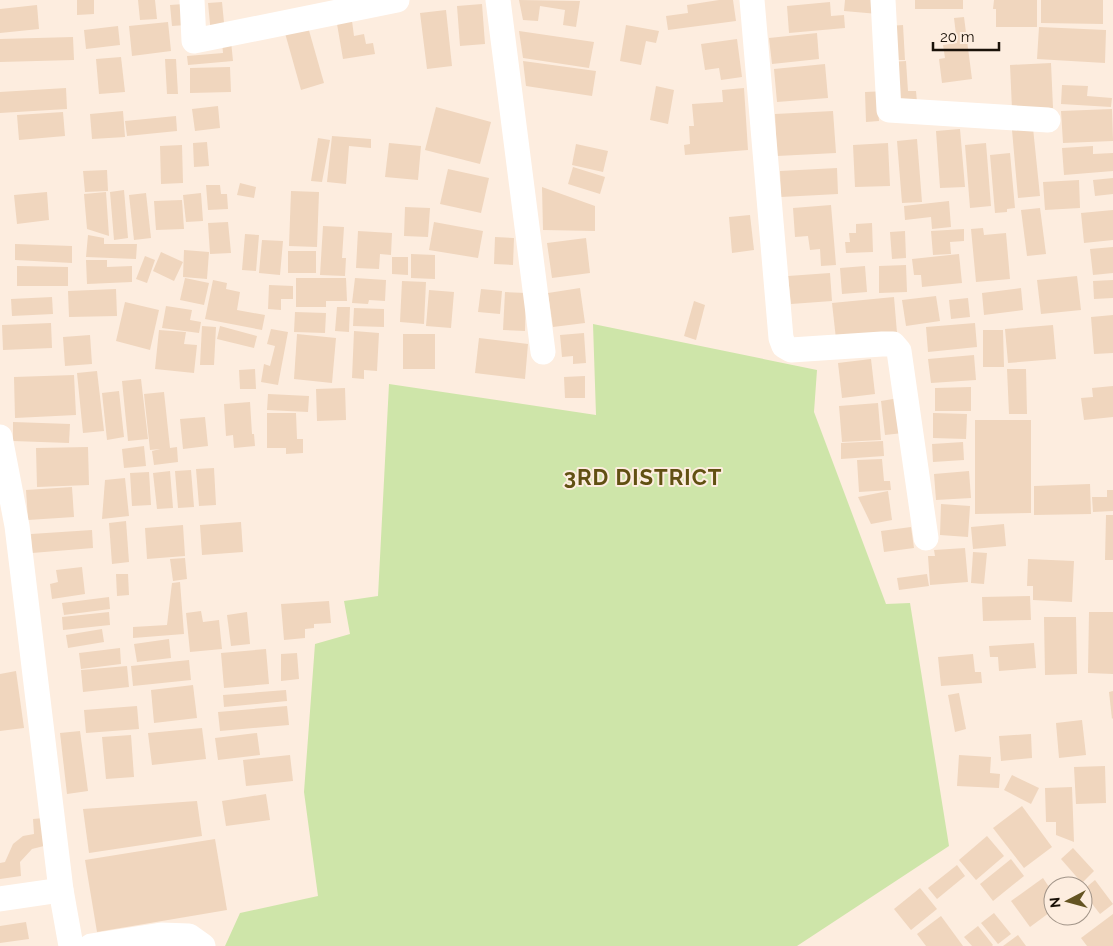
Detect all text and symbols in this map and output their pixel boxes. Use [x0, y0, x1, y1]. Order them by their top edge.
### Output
scale bar [933, 20, 999, 52]
text: 20 m [940, 28, 975, 46]
district label: 3RD DISTRICT [564, 464, 722, 490]
north arrow [1043, 876, 1093, 926]
text: N [1047, 896, 1064, 909]

